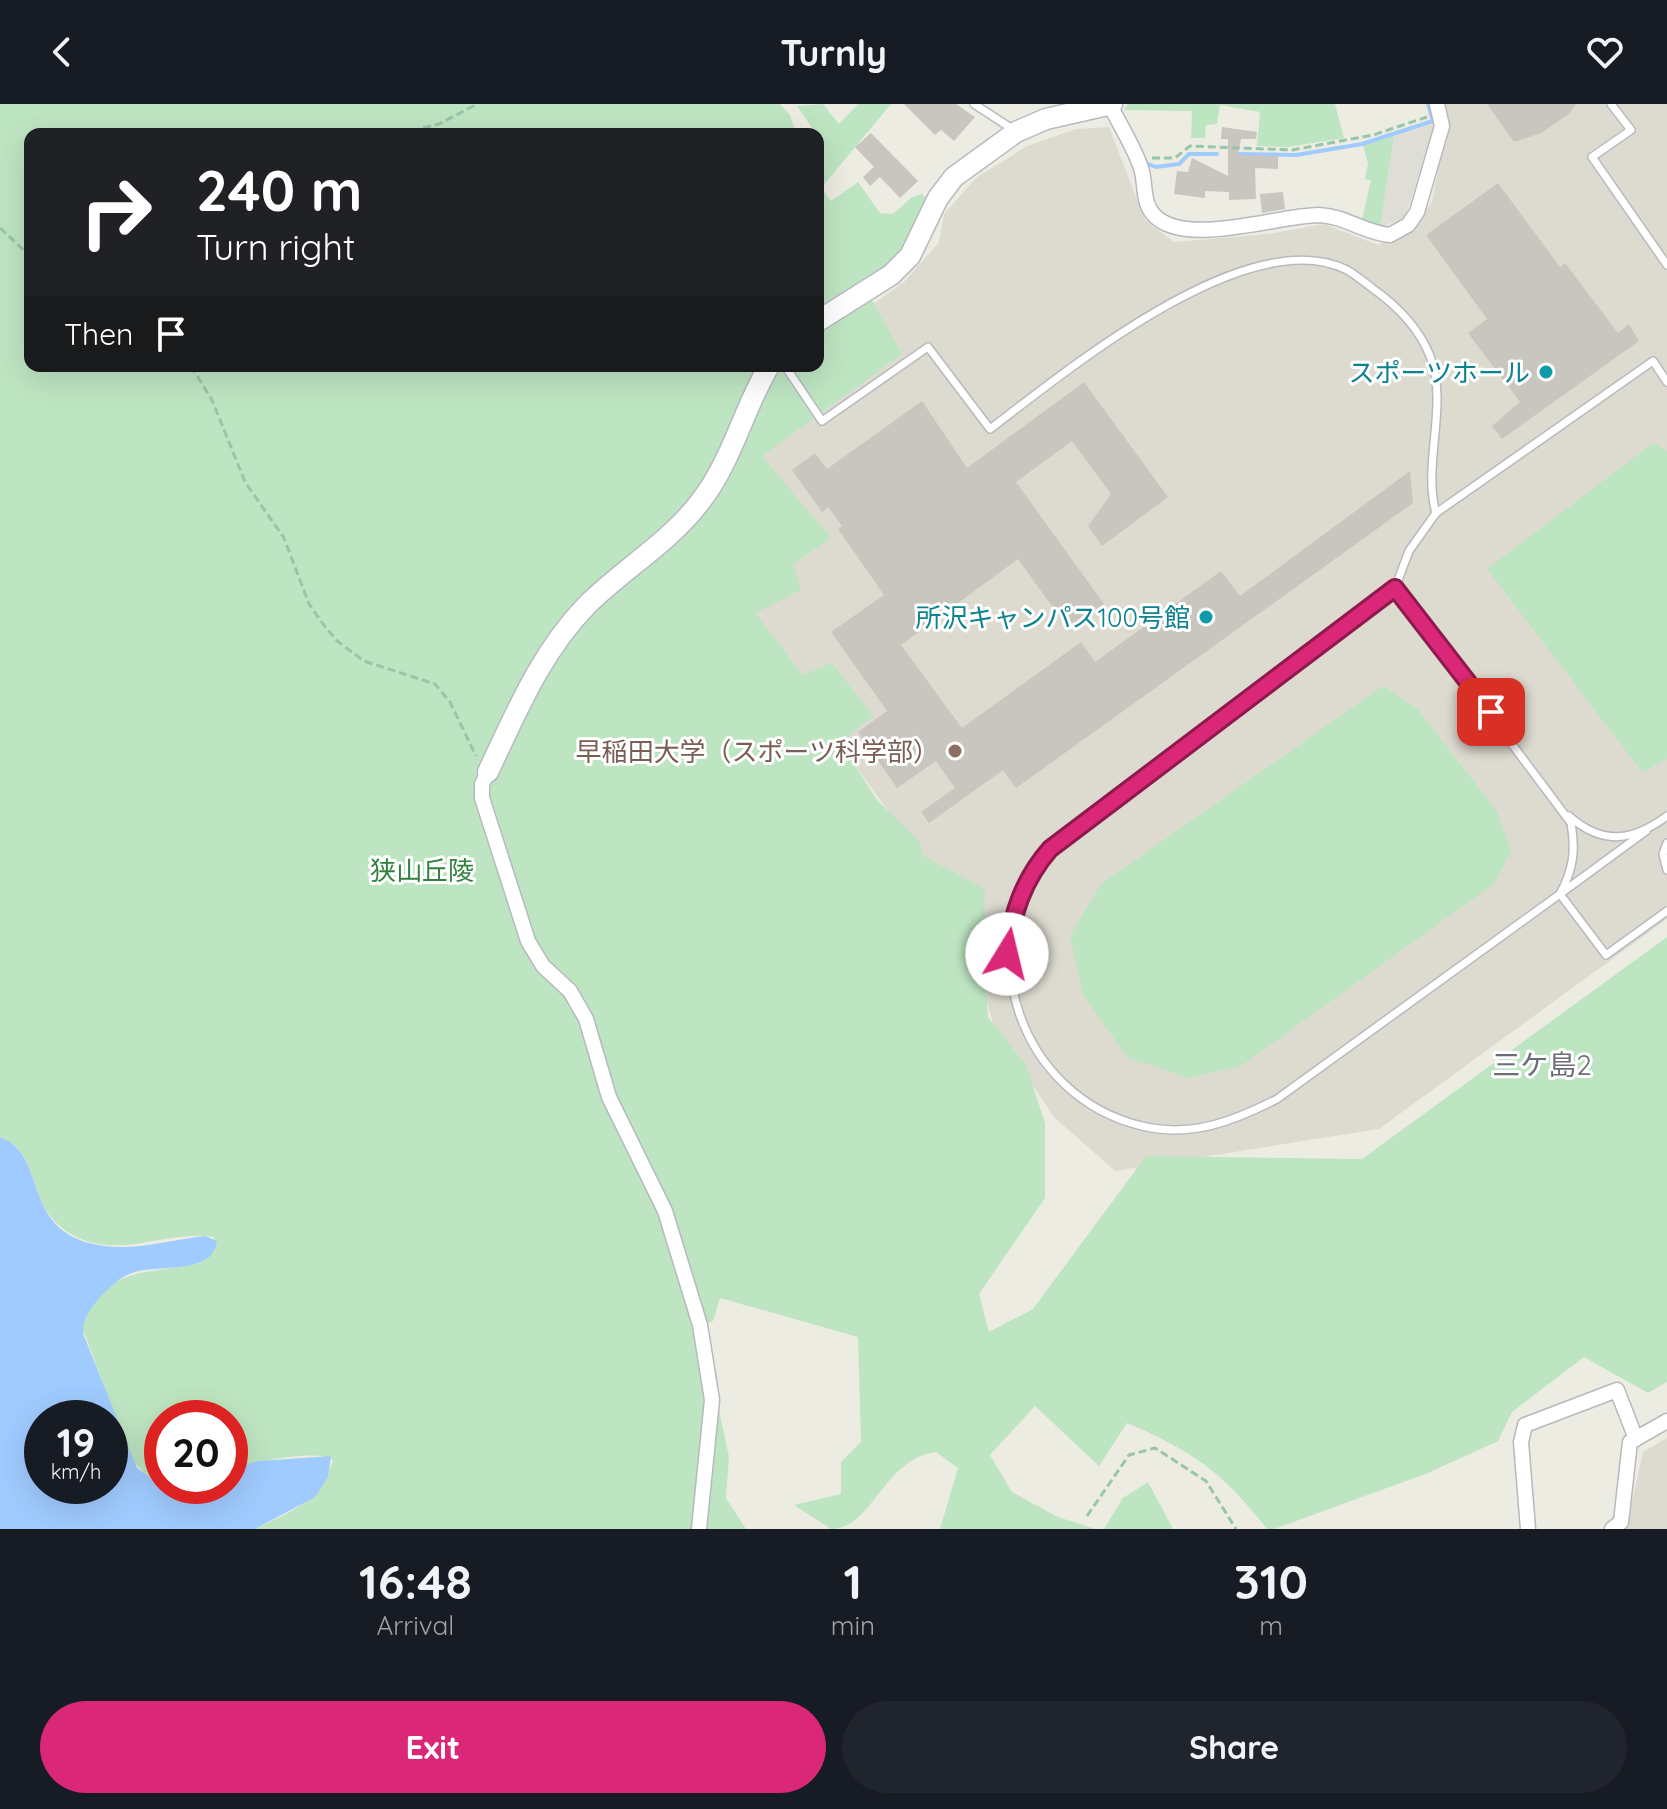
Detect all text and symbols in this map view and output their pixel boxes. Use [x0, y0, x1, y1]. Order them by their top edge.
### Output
icon: back [40, 30, 84, 74]
text: Turnly [780, 30, 887, 75]
icon: heart [1583, 30, 1627, 74]
text: 240 m [196, 155, 363, 225]
icon: right [64, 160, 168, 264]
text: Turn right [196, 224, 355, 269]
icon: arrive [149, 312, 193, 356]
text: Then [64, 315, 133, 353]
place label: スポーツホール [1349, 356, 1530, 389]
marker: スポーツホール [1537, 363, 1555, 381]
place label: 所沢キャンパス100号館 [915, 601, 1190, 634]
marker: 所沢キャンパス100号館 [1197, 608, 1215, 626]
pin [1457, 678, 1525, 746]
icon: arrive [1469, 690, 1513, 734]
place label: 早稲田大学（スポーツ科学部） [576, 735, 939, 768]
marker: 早稲田大学（スポーツ科学部） [946, 742, 964, 760]
park label: 狭山丘陵 [370, 854, 474, 887]
position arrow [965, 912, 1049, 996]
district label: 三ケ島2 [1492, 1047, 1592, 1082]
speed limit sign: 20 [144, 1400, 248, 1504]
text: 19 [57, 1417, 95, 1467]
text: km/h [51, 1459, 101, 1484]
text: 16:48 [359, 1551, 472, 1611]
text: 1 [844, 1551, 862, 1611]
text: 310 [1234, 1551, 1308, 1611]
text: Arrival [376, 1609, 454, 1642]
text: min [831, 1609, 875, 1642]
text: m [1259, 1609, 1283, 1642]
button: Exit [40, 1701, 826, 1793]
button: Share [842, 1701, 1627, 1793]

